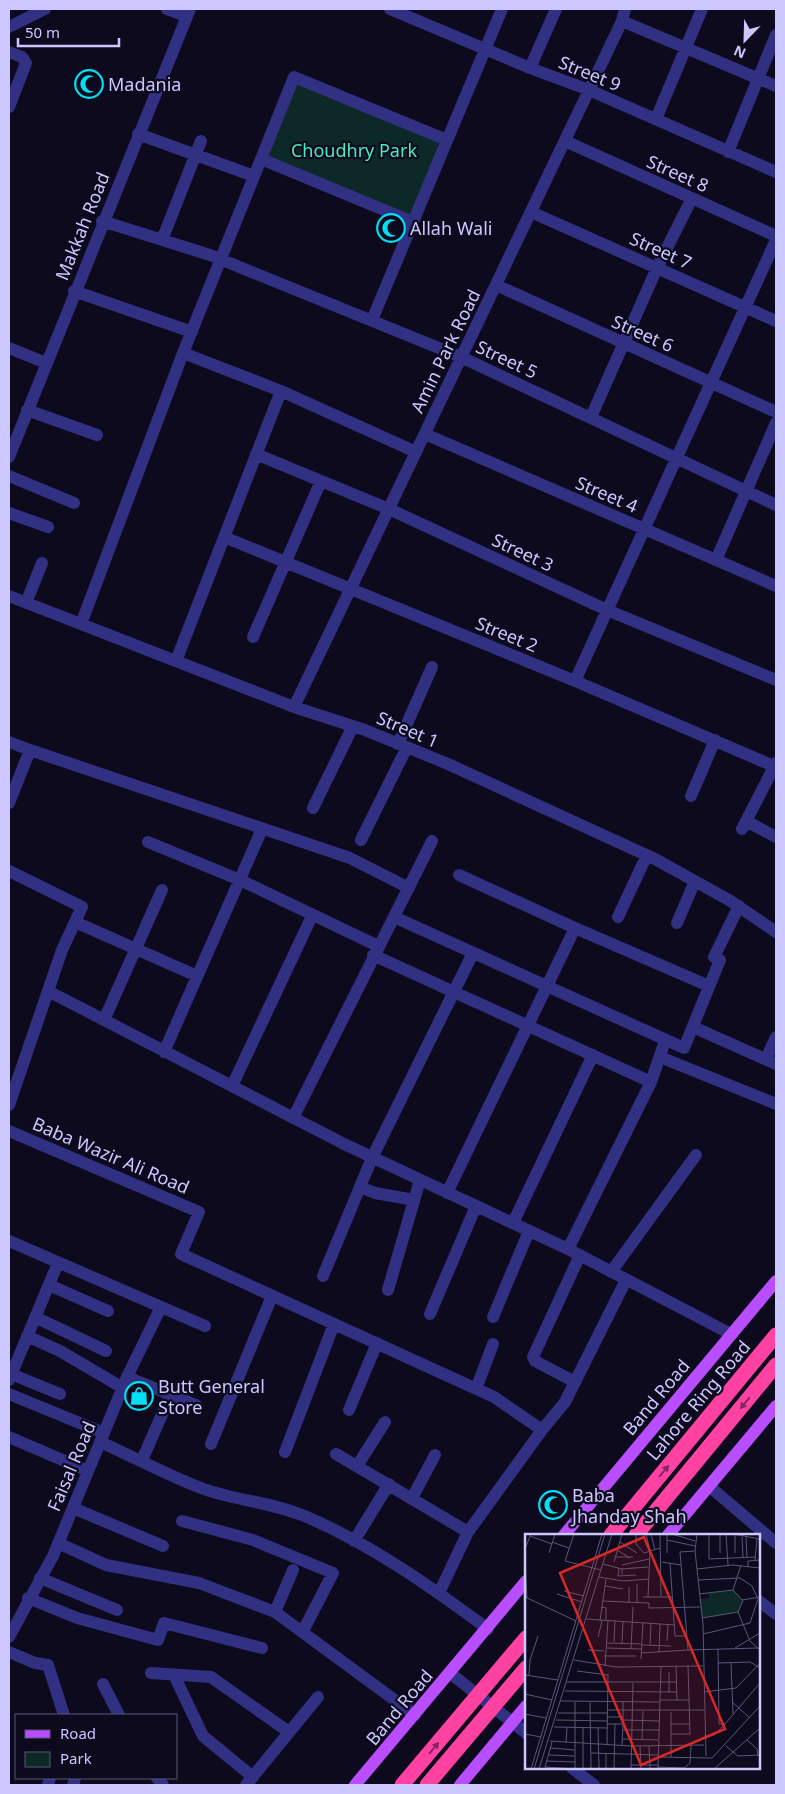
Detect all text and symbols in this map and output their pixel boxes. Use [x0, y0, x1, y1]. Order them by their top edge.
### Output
scale bar [18, 15, 119, 47]
north arrow [720, 15, 770, 65]
text: 50 m [25, 22, 60, 42]
text: N [731, 41, 749, 63]
street label: Street 9 [555, 50, 625, 96]
mosque icon: Madania [74, 69, 104, 99]
place label: Madania [108, 72, 181, 96]
park label: Choudhry Park [291, 138, 417, 162]
street label: Street 8 [643, 149, 713, 197]
street label: Makkah Road [49, 168, 115, 284]
mosque icon: Allah Wali [376, 213, 406, 243]
place label: Allah Wali [410, 216, 492, 240]
street label: Street 7 [626, 226, 696, 274]
street label: Amin Park Road [405, 285, 485, 417]
street label: Street 6 [608, 309, 678, 357]
street label: Street 5 [472, 334, 542, 384]
street label: Street 4 [572, 470, 642, 518]
street label: Street 3 [488, 527, 558, 577]
street label: Street 2 [472, 611, 542, 657]
street label: Street 1 [373, 705, 443, 753]
street label: Baba Wazir Ali Road [29, 1111, 193, 1199]
street label: Lahore Ring Road [641, 1335, 755, 1465]
street label: Band Road [617, 1354, 695, 1440]
place label: Butt General Store [158, 1374, 265, 1419]
shop icon: Butt General Store [124, 1381, 154, 1411]
one-way arrow [740, 1396, 751, 1409]
street label: Faisal Road [41, 1417, 101, 1515]
one-way arrow [659, 1464, 670, 1477]
place label: Baba Jhanday Shah [570, 1483, 687, 1528]
mosque icon: Baba Jhanday Shah [538, 1490, 568, 1520]
inset map [525, 1534, 760, 1769]
street label: Band Road [360, 1664, 438, 1750]
legend [15, 1714, 178, 1779]
text: Road [60, 1723, 96, 1743]
one-way arrow [428, 1742, 439, 1754]
text: Park [60, 1748, 92, 1768]

